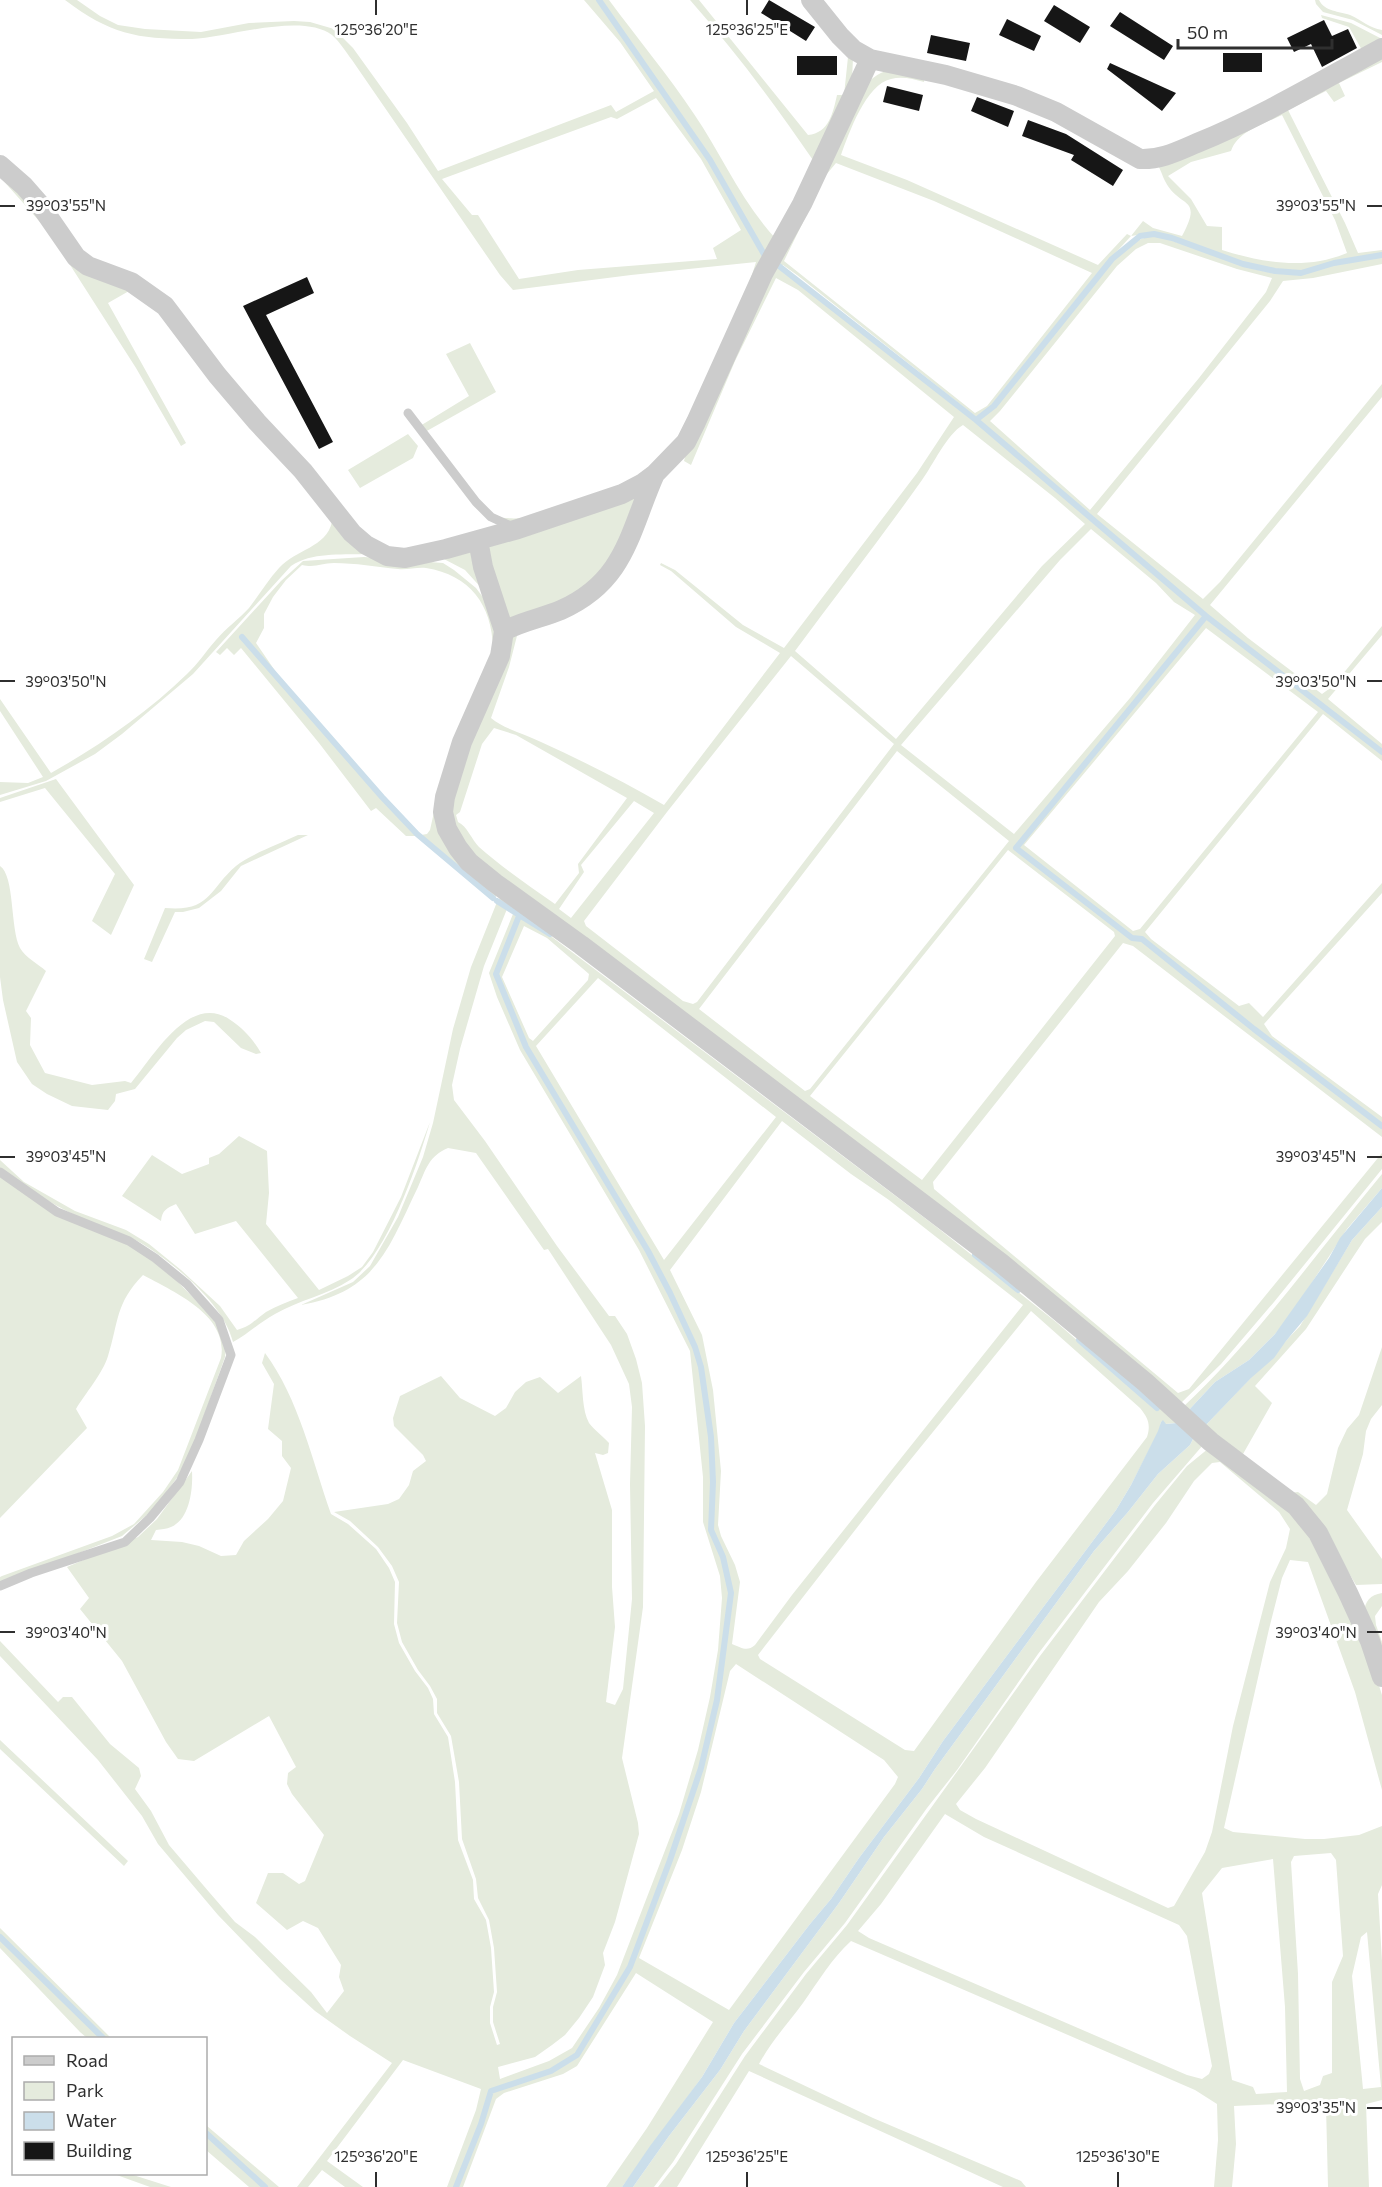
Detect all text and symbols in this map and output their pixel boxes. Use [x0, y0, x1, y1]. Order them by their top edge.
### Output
scale bar [1178, 12, 1332, 50]
text: 125°36'20"E [334, 20, 418, 38]
text: 125°36'25"E [706, 20, 788, 38]
text: 50 m [1187, 21, 1228, 43]
text: 39°03'55"N [26, 196, 106, 214]
text: 39°03'55"N [1276, 196, 1356, 214]
text: 39°03'50"N [25, 672, 107, 690]
text: 39°03'50"N [1275, 672, 1357, 690]
text: 39°03'45"N [26, 1147, 106, 1165]
text: 39°03'45"N [1276, 1147, 1356, 1165]
text: 39°03'40"N [25, 1623, 107, 1641]
text: 39°03'40"N [1275, 1623, 1357, 1641]
legend [12, 2037, 207, 2175]
text: Road [66, 2049, 108, 2071]
text: Park [66, 2079, 104, 2101]
text: 39°03'35"N [1276, 2098, 1356, 2116]
text: Water [66, 2109, 117, 2131]
text: Building [66, 2139, 132, 2161]
text: 125°36'20"E [334, 2147, 418, 2165]
text: 125°36'25"E [706, 2147, 788, 2165]
text: 125°36'30"E [1076, 2147, 1160, 2165]

